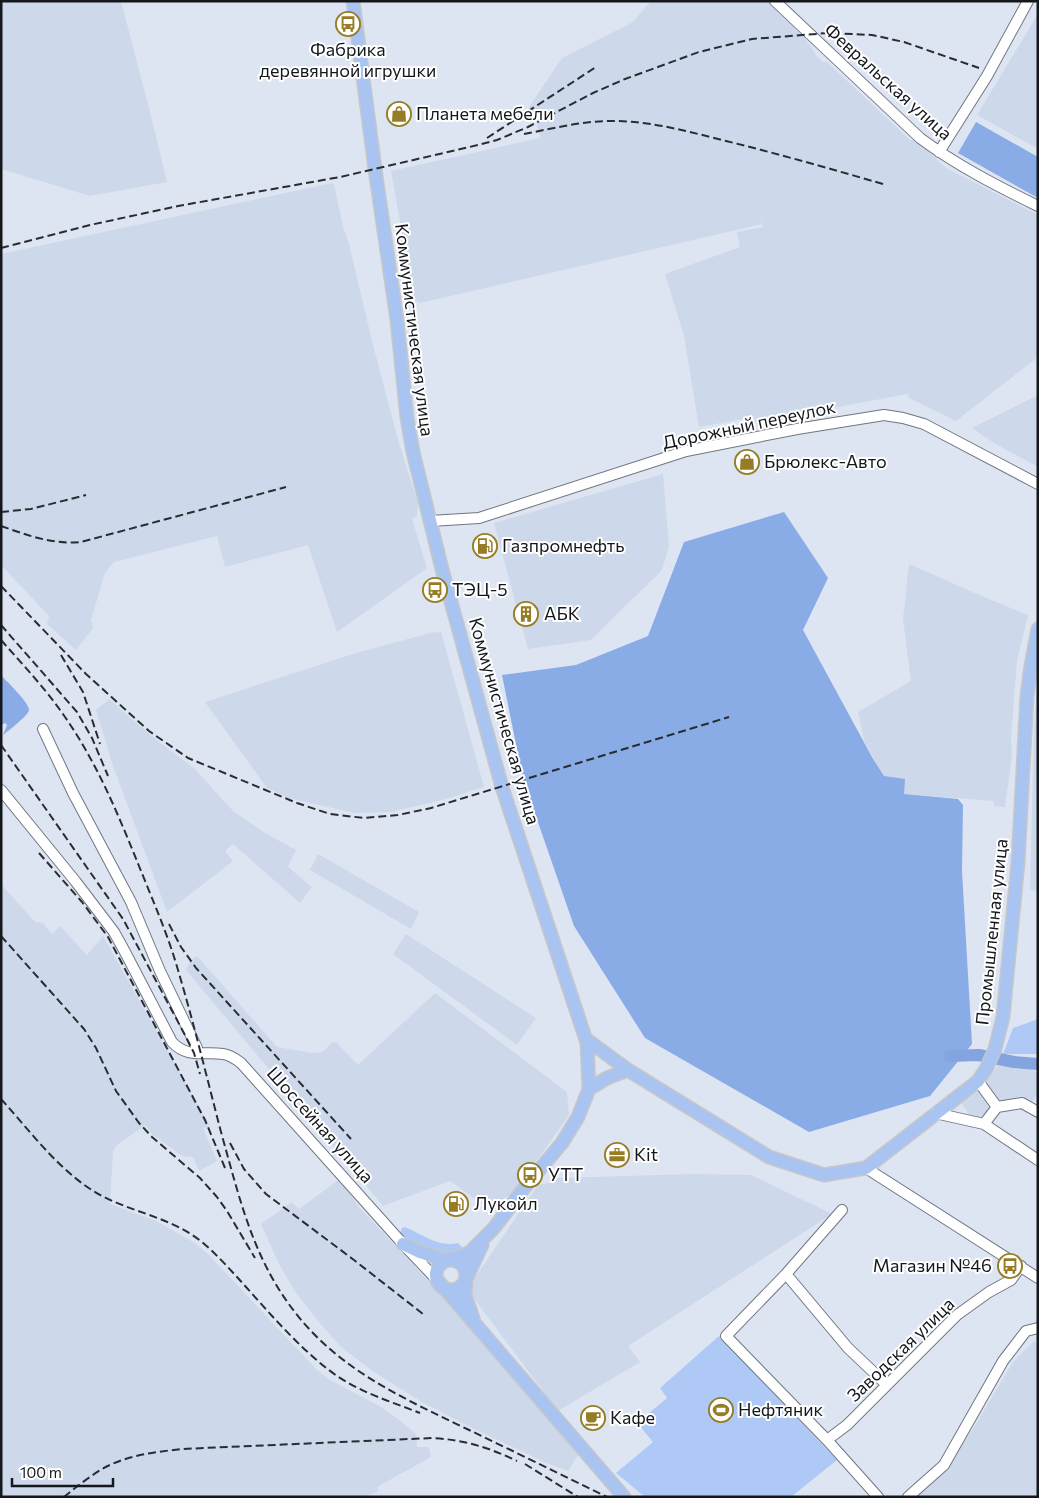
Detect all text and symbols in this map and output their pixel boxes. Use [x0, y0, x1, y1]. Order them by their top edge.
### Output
bus stop icon: Фабрика деревянной игрушки [335, 11, 361, 37]
street label: Февральская улица [820, 18, 957, 144]
place label: Фабрика деревянной игрушки [260, 38, 436, 81]
shop icon: Планета мебели [386, 101, 412, 127]
place label: Планета мебели [416, 102, 554, 124]
street label: Коммунистическая улица [391, 222, 439, 438]
street label: Дорожный переулок [660, 395, 838, 453]
shop icon: Брюлекс-Авто [734, 449, 760, 475]
place label: Брюлекс-Авто [764, 450, 887, 472]
fuel station icon: Газпромнефть [472, 533, 498, 559]
place label: Газпромнефть [502, 534, 624, 556]
bus stop icon: ТЭЦ-5 [422, 577, 448, 603]
place label: ТЭЦ-5 [452, 578, 508, 600]
building icon: АБК [513, 601, 539, 627]
place label: АБК [544, 602, 580, 624]
street label: Коммунистическая улица [465, 615, 545, 827]
street label: Промышленная улица [970, 838, 1012, 1026]
street label: Шоссейная улица [263, 1062, 379, 1187]
office icon: Kit [604, 1142, 630, 1168]
place label: Kit [634, 1143, 658, 1165]
bus stop icon: УТТ [517, 1162, 543, 1188]
place label: УТТ [548, 1163, 583, 1185]
fuel station icon: Лукойл [443, 1191, 469, 1217]
place label: Лукойл [474, 1192, 538, 1214]
bus stop icon: Магазин №46 [997, 1253, 1023, 1279]
place label: Магазин №46 [873, 1254, 992, 1276]
street label: Заводская улица [842, 1293, 958, 1406]
sports icon: Нефтяник [708, 1397, 734, 1423]
place label: Нефтяник [738, 1398, 824, 1420]
cafe icon: Кафе [580, 1405, 606, 1431]
place label: Кафе [610, 1406, 655, 1428]
scale bar [12, 1456, 114, 1488]
text: 100 m [20, 1463, 62, 1481]

